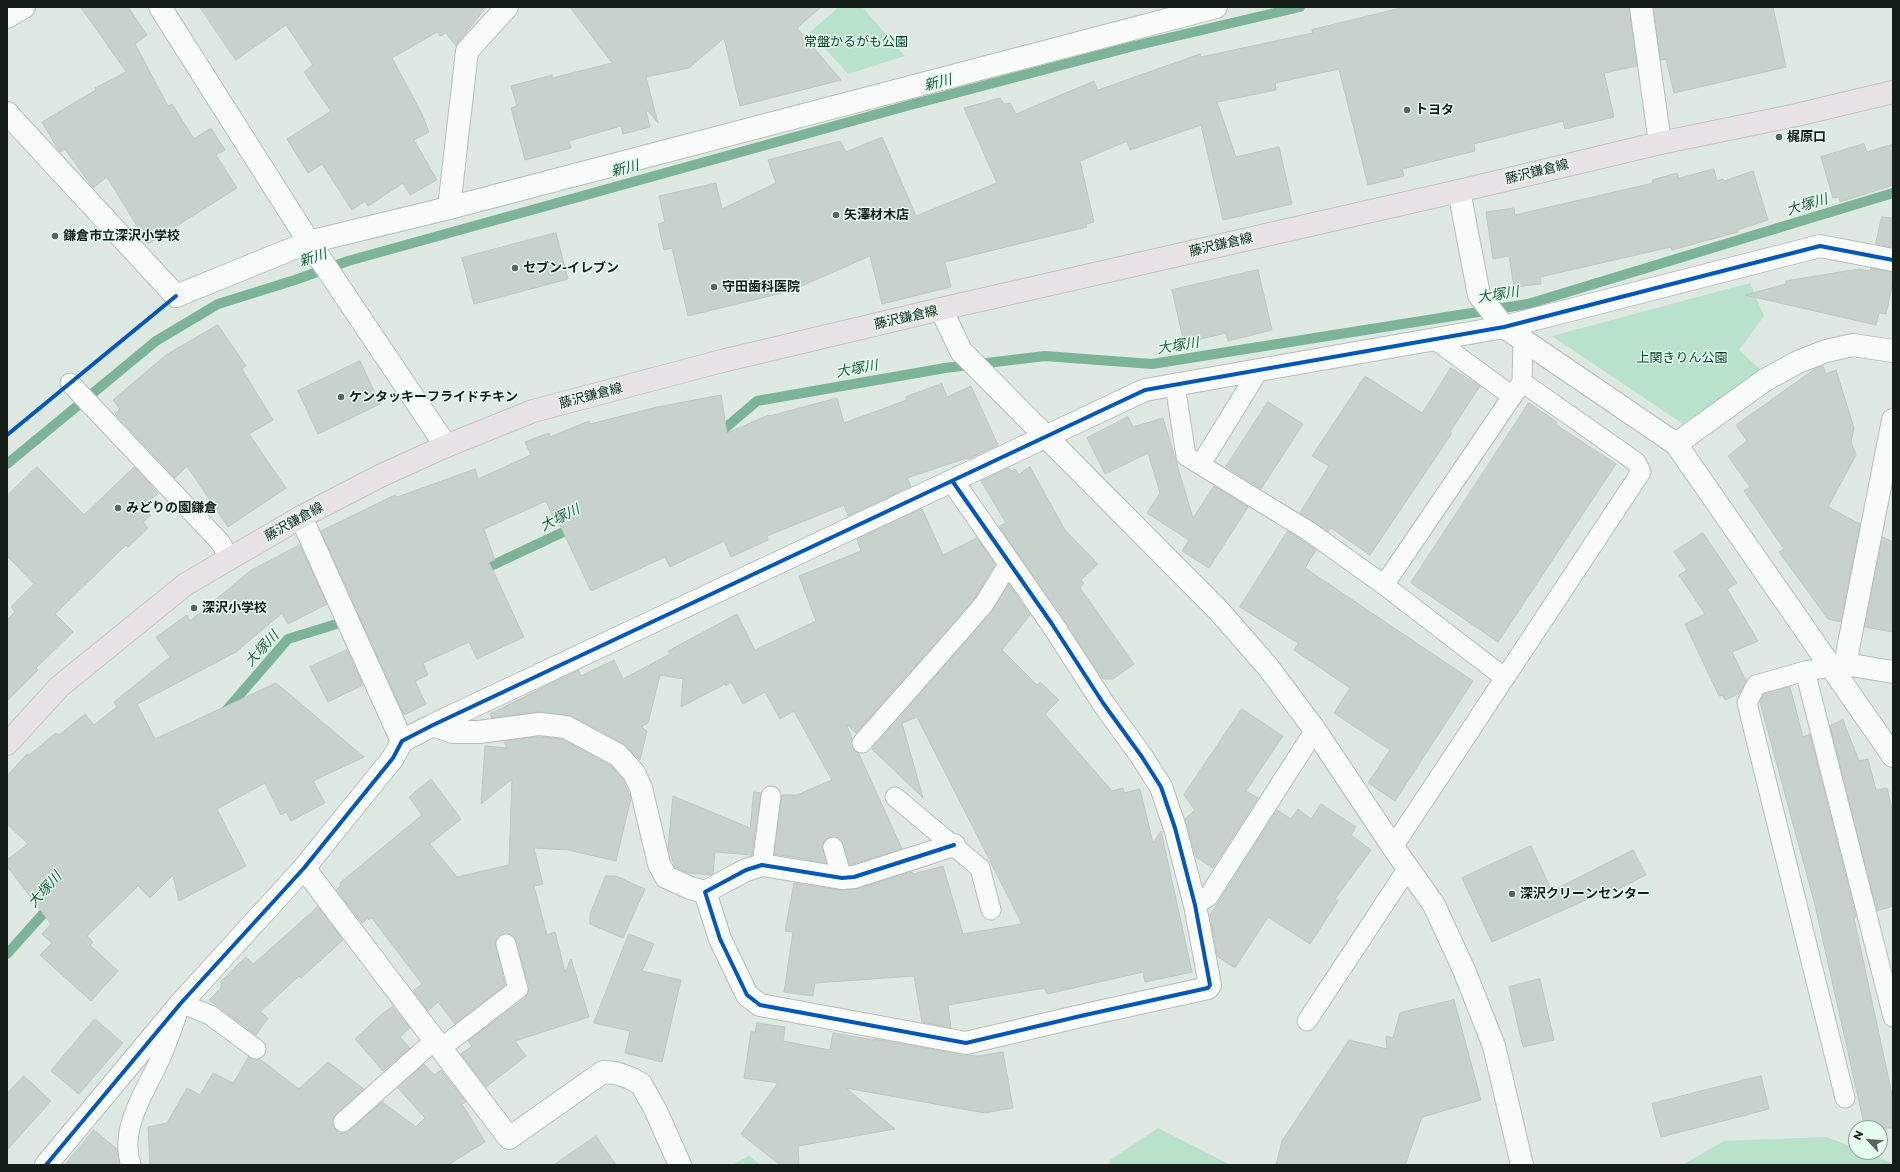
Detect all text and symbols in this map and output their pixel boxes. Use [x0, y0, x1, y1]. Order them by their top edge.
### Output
park label: 常盤かるがも公園 [804, 34, 908, 50]
water label: 新川 [922, 71, 954, 95]
place label: トヨタ [1415, 102, 1454, 118]
marker: トヨタ [1402, 105, 1412, 115]
place label: 梶原口 [1787, 129, 1826, 145]
marker: 梶原口 [1774, 132, 1784, 142]
water label: 新川 [609, 157, 641, 181]
street label: 藤沢鎌倉線 [1504, 157, 1570, 187]
water label: 大塚川 [1784, 191, 1830, 219]
place label: 矢澤材木店 [844, 207, 909, 223]
marker: 矢澤材木店 [831, 210, 841, 220]
place label: 鎌倉市立深沢小学校 [63, 228, 180, 244]
street label: 藤沢鎌倉線 [1188, 230, 1254, 260]
marker: 鎌倉市立深沢小学校 [50, 231, 60, 241]
water label: 新川 [297, 246, 329, 270]
place label: セブン-イレブン [523, 260, 619, 276]
marker: セブン-イレブン [510, 263, 520, 273]
place label: 守田歯科医院 [722, 279, 800, 295]
marker: 守田歯科医院 [709, 282, 719, 292]
water label: 大塚川 [1476, 283, 1520, 307]
street label: 藤沢鎌倉線 [873, 303, 939, 333]
water label: 大塚川 [1156, 334, 1200, 358]
park label: 上関きりん公園 [1637, 350, 1727, 366]
water label: 大塚川 [835, 357, 879, 381]
street label: 藤沢鎌倉線 [558, 380, 624, 412]
place label: ケンタッキーフライドチキン [349, 389, 518, 405]
marker: ケンタッキーフライドチキン [336, 392, 346, 402]
street label: 藤沢鎌倉線 [262, 499, 326, 545]
place label: みどりの園鎌倉 [126, 500, 217, 516]
water label: 大塚川 [537, 501, 583, 535]
marker: みどりの園鎌倉 [113, 503, 123, 513]
place label: 深沢小学校 [202, 600, 267, 616]
marker: 深沢小学校 [189, 603, 199, 613]
water label: 大塚川 [242, 628, 282, 670]
water label: 大塚川 [25, 869, 65, 911]
place label: 深沢クリーンセンター [1520, 886, 1650, 902]
marker: 深沢クリーンセンター [1507, 889, 1517, 899]
north arrow [1848, 1120, 1888, 1160]
text: N [1850, 1128, 1866, 1142]

